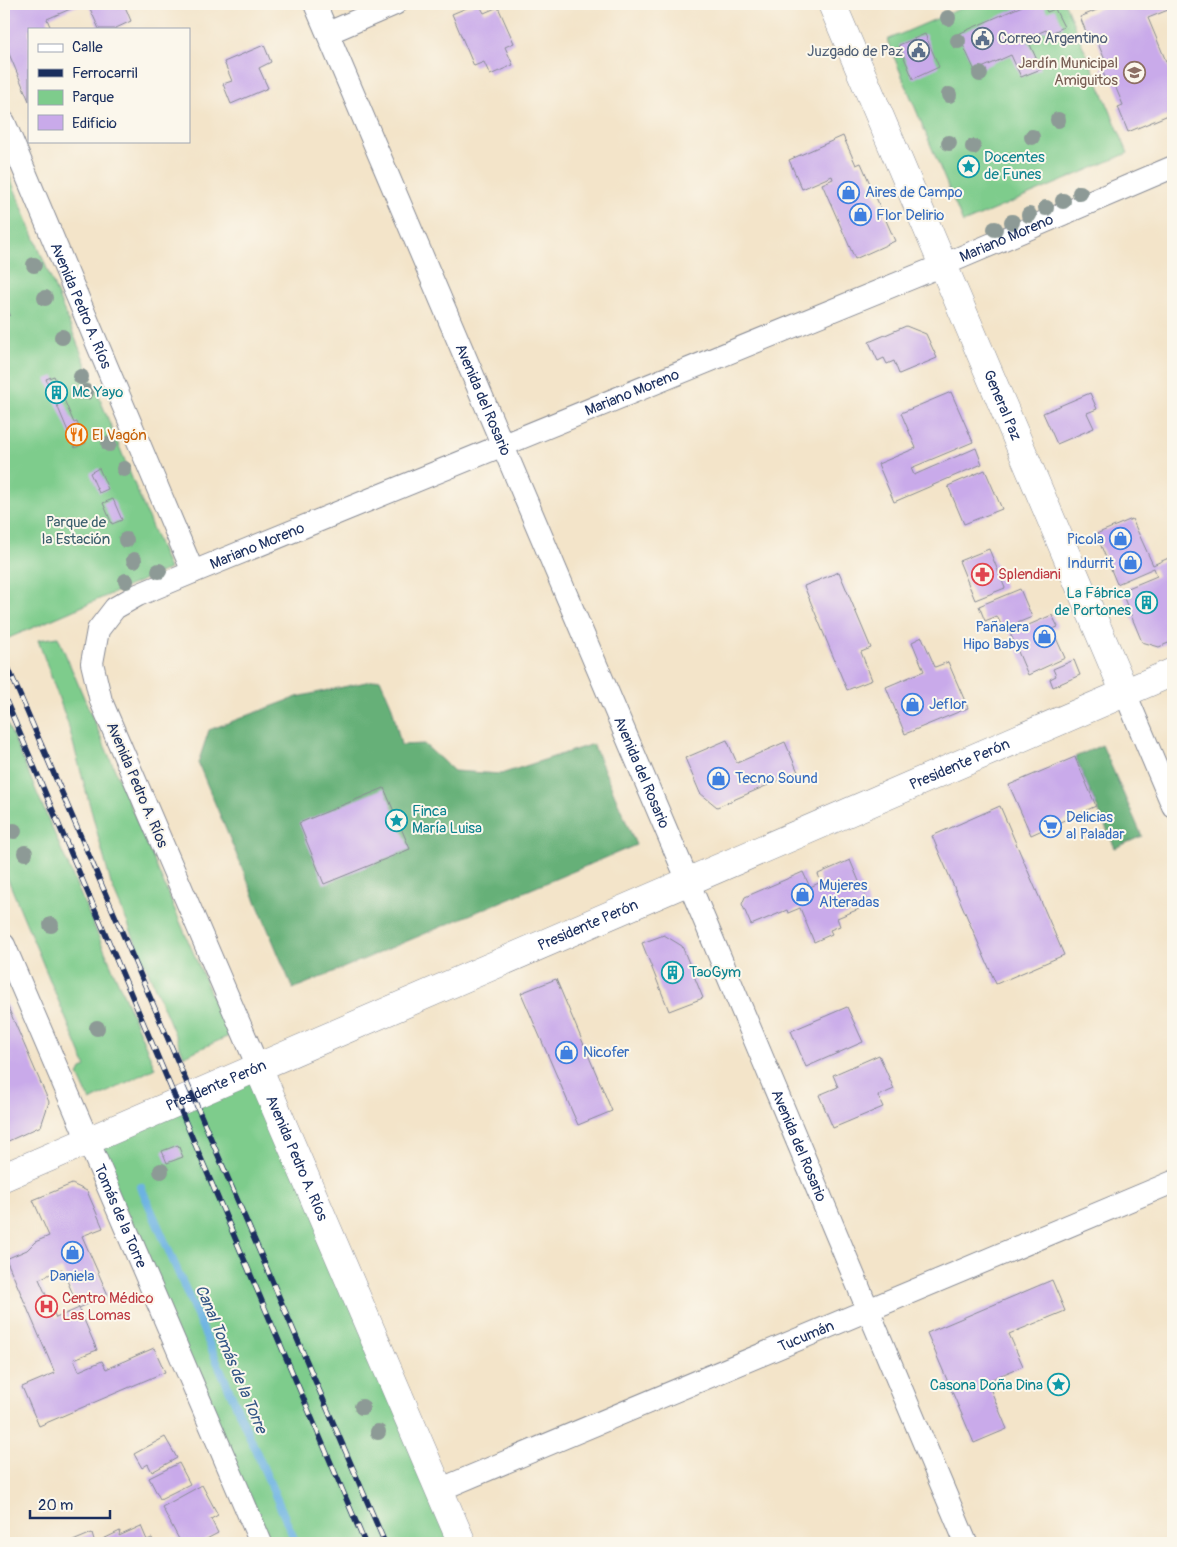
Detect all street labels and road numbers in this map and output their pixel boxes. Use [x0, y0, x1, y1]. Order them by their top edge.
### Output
street label: Mariano Moreno [956, 210, 1056, 266]
street label: Avenida Pedro A. Ríos [46, 240, 116, 372]
street label: Avenida del Rosario [451, 341, 515, 459]
street label: Mariano Moreno [582, 365, 682, 420]
street label: General Paz [979, 367, 1026, 443]
street label: Mariano Moreno [207, 518, 307, 574]
street label: Avenida del Rosario [610, 714, 674, 831]
street label: Avenida Pedro A. Ríos [102, 719, 172, 851]
street label: Presidente Perón [907, 734, 1013, 794]
street label: Presidente Perón [535, 895, 641, 955]
street label: Presidente Perón [163, 1055, 269, 1115]
street label: Avenida del Rosario [767, 1087, 831, 1205]
street label: Avenida Pedro A. Ríos [262, 1092, 332, 1224]
street label: Tomás de la Torre [90, 1161, 151, 1271]
street label: Tucumán [775, 1316, 837, 1356]

